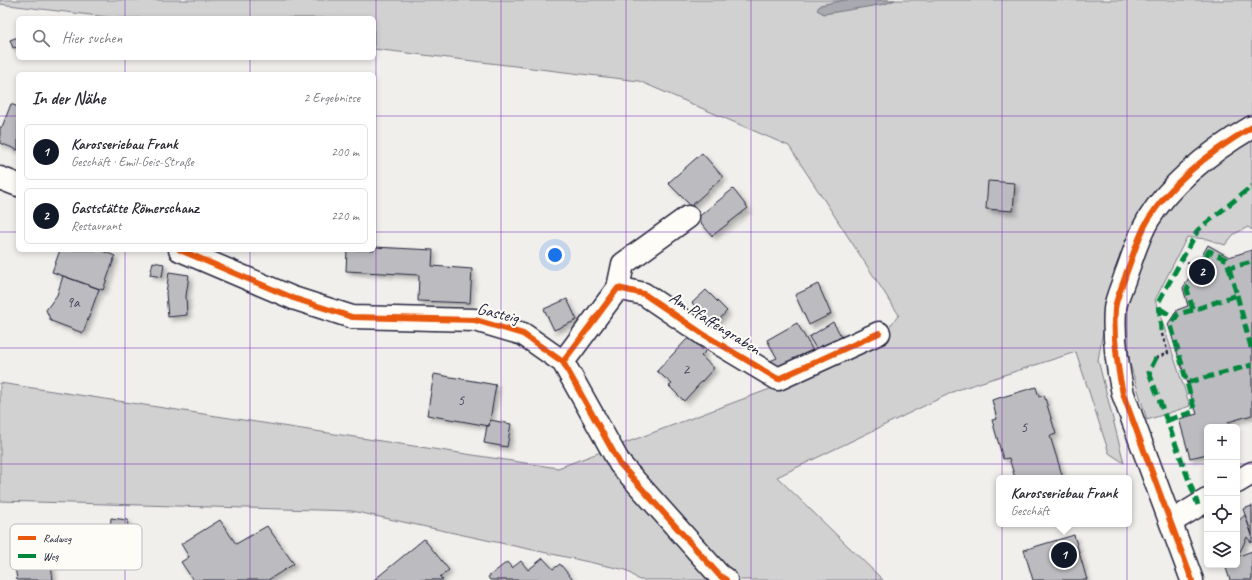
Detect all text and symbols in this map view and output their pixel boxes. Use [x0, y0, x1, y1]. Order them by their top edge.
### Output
search box [16, 16, 376, 60]
icon: search [30, 27, 52, 49]
text: Hier suchen [62, 29, 122, 48]
text: In der Nähe [32, 88, 105, 109]
text: 2 Ergebnisse [304, 90, 360, 106]
text: Karosseriebau Frank [71, 135, 178, 154]
text: 1 [43, 144, 49, 160]
text: 200 m [331, 144, 359, 160]
text: Geschäft · Emil-Geis-Straße [71, 154, 194, 170]
text: Gaststätte Römerschanz [71, 199, 198, 218]
text: 2 [43, 208, 49, 224]
text: 220 m [331, 208, 359, 224]
text: Restaurant [71, 218, 121, 234]
your location [545, 245, 565, 265]
pin: 2 [1189, 257, 1215, 287]
street label: Am Pfaffengraben [665, 287, 766, 360]
house number: 9a [66, 293, 81, 312]
street label: Gasteig [475, 298, 522, 328]
house number: 2 [683, 360, 691, 379]
house number: 5 [458, 391, 466, 410]
house number: 5 [1021, 418, 1029, 437]
map controls [1204, 424, 1240, 568]
button: + [1204, 424, 1240, 460]
button: − [1204, 460, 1240, 496]
popup [996, 475, 1132, 527]
text: Karosseriebau Frank [1011, 484, 1117, 503]
button: locate [1204, 496, 1240, 532]
text: Geschäft [1011, 503, 1049, 519]
legend [10, 524, 142, 570]
text: Radweg [43, 531, 72, 545]
button: layers [1204, 532, 1240, 568]
pin: 1 [1051, 540, 1077, 570]
text: Weg [43, 549, 60, 563]

